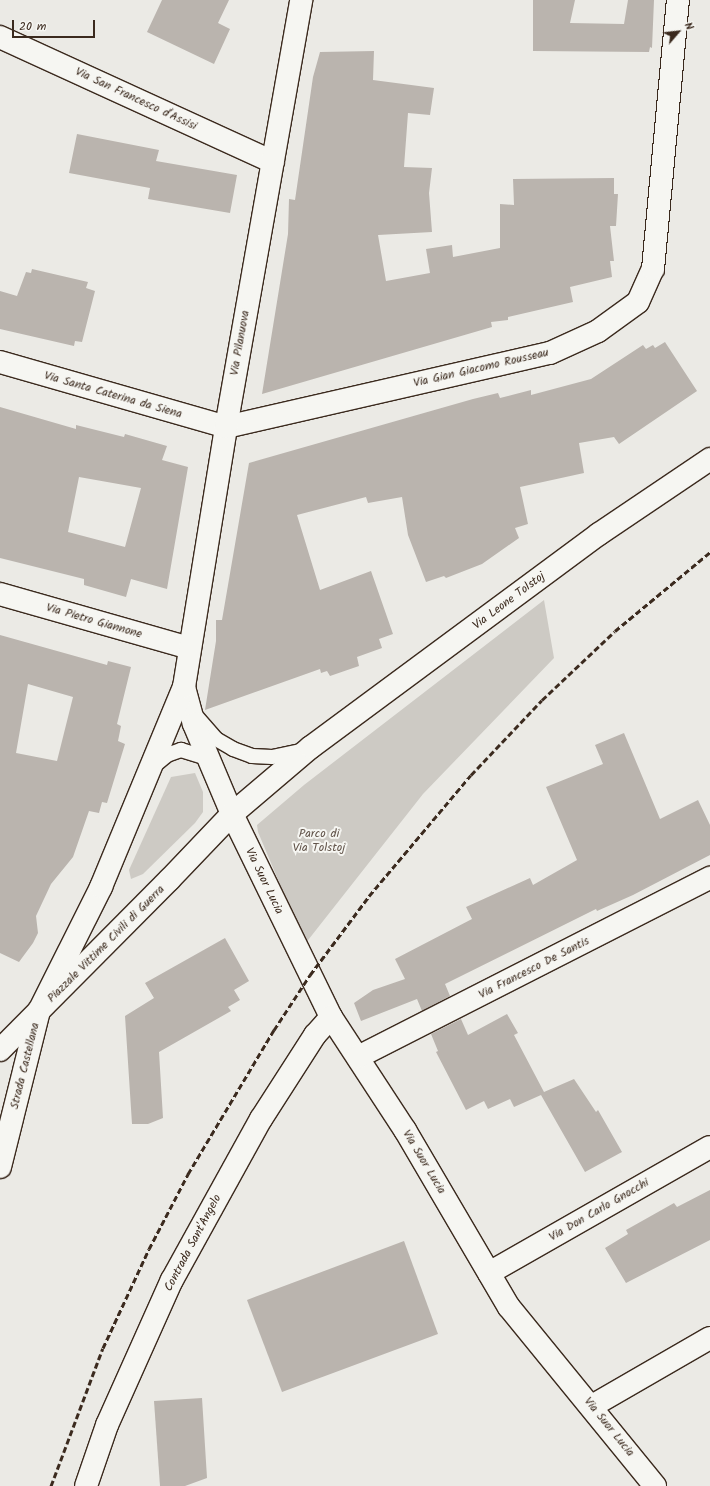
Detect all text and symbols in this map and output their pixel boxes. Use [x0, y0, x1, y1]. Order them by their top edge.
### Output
scale bar [14, 12, 97, 38]
north arrow [658, 12, 698, 52]
text: 20 m [19, 17, 46, 36]
text: N [679, 19, 698, 34]
street label: Via San Francesco d'Assisi [73, 64, 199, 134]
street label: Via Pilanuova [227, 309, 253, 377]
street label: Via Gian Giacomo Rousseau [412, 345, 550, 391]
street label: Via Santa Caterina da Siena [42, 368, 184, 422]
street label: Via Leone Tolstoj [470, 569, 548, 633]
street label: Via Pietro Giannone [44, 600, 144, 642]
park label: Parco di Via Tolstoj [293, 827, 345, 855]
street label: Via Suor Lucia [242, 845, 286, 917]
street label: Piazzale Vittime Civili di Guerra [44, 882, 168, 1006]
street label: Via Francesco De Santis [476, 934, 592, 1002]
street label: Strada Castellana [7, 1021, 43, 1111]
street label: Via Suor Lucia [399, 1127, 449, 1197]
street label: Via Don Carlo Gnocchi [546, 1175, 652, 1245]
street label: Contrada Sant'Angelo [161, 1192, 225, 1294]
street label: Via Suor Lucia [581, 1394, 637, 1460]

